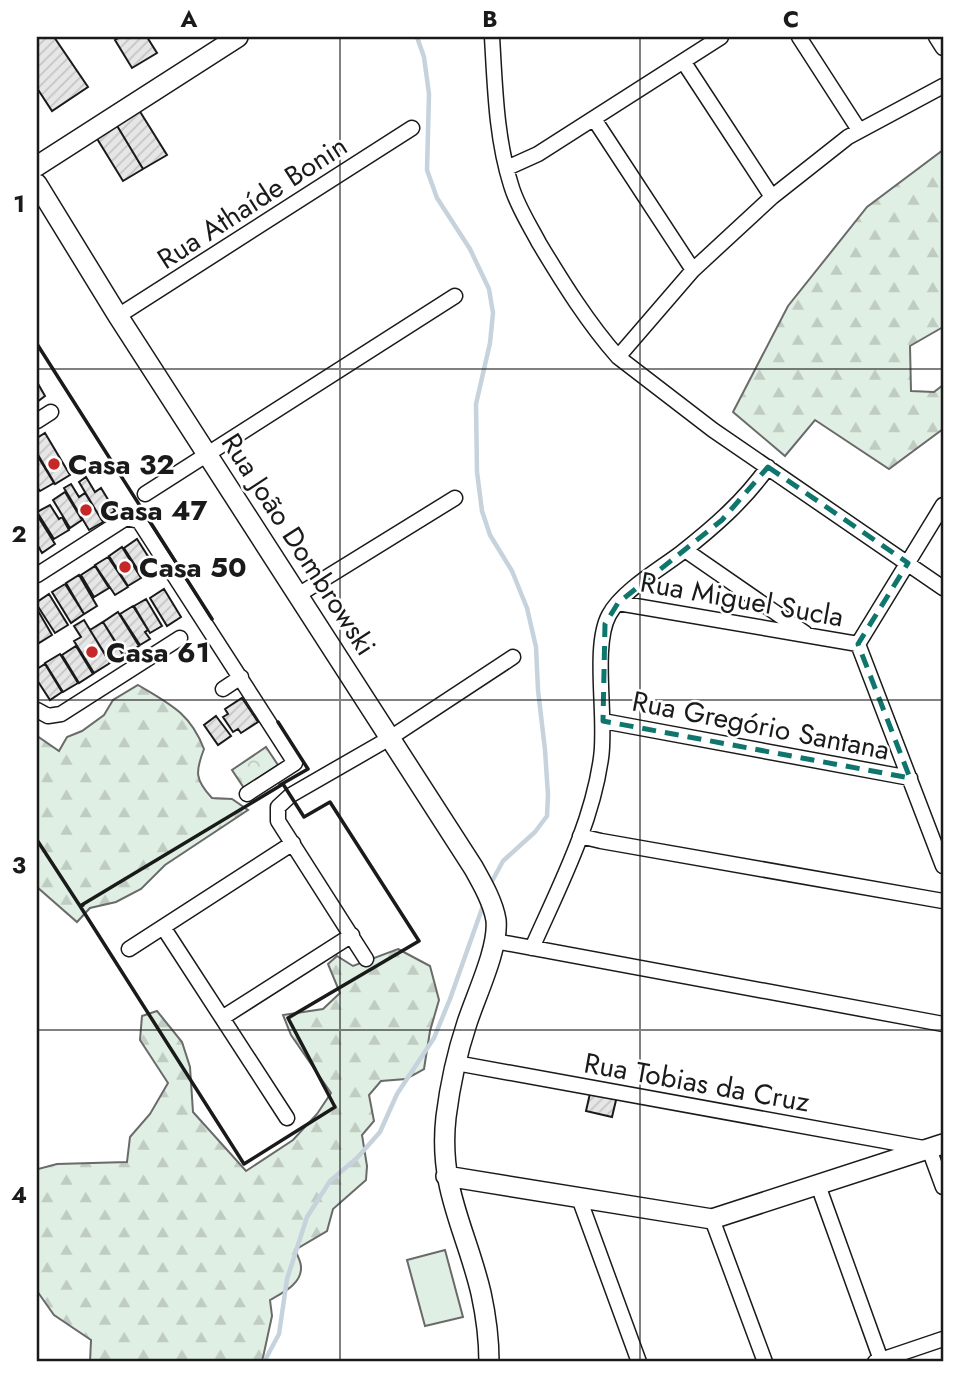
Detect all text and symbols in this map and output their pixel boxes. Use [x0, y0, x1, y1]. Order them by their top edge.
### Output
text: A [180, 2, 198, 36]
text: B [482, 2, 498, 36]
text: C [783, 2, 799, 36]
street label: Rua Athaíde Bonin [149, 126, 355, 279]
text: 1 [13, 187, 25, 221]
street label: Rua João Dombrowski [211, 425, 386, 663]
place label: Casa 32 [68, 444, 175, 485]
marker: Casa 32 [46, 456, 62, 472]
place label: Casa 47 [100, 490, 208, 531]
marker: Casa 47 [78, 502, 94, 518]
text: 2 [11, 517, 27, 551]
place label: Casa 50 [139, 547, 247, 588]
marker: Casa 50 [117, 559, 133, 575]
street label: Rua Miguel Sucla [637, 561, 847, 638]
place label: Casa 61 [106, 632, 210, 673]
marker: Casa 61 [84, 644, 100, 660]
street label: Rua Gregório Santana [629, 680, 893, 771]
text: 3 [12, 848, 26, 882]
street label: Rua Tobias da Cruz [581, 1042, 813, 1123]
text: 4 [11, 1178, 27, 1212]

